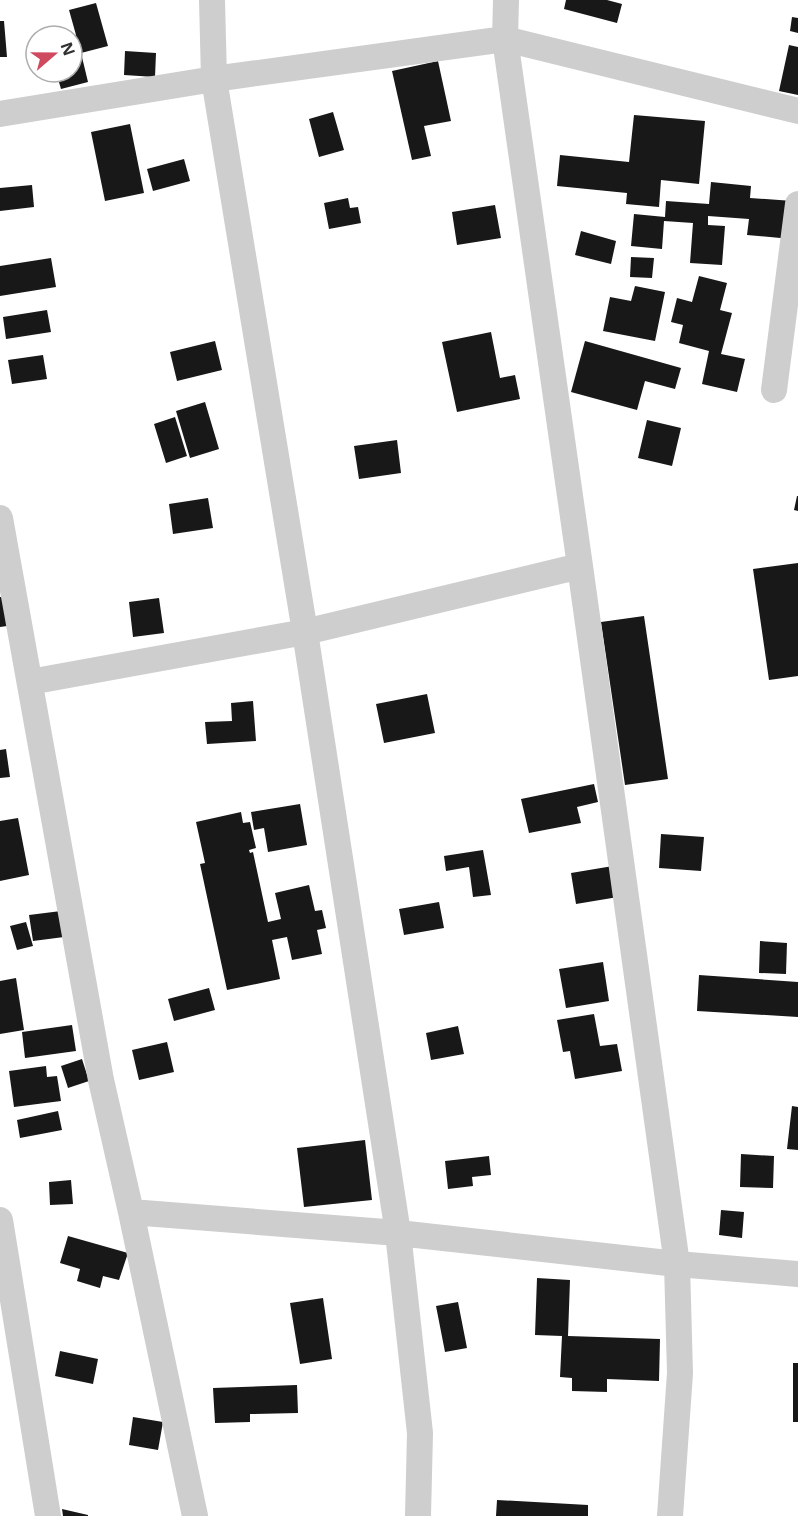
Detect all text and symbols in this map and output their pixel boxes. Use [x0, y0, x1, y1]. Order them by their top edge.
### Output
north arrow [24, 24, 84, 84]
text: N [56, 39, 81, 59]

